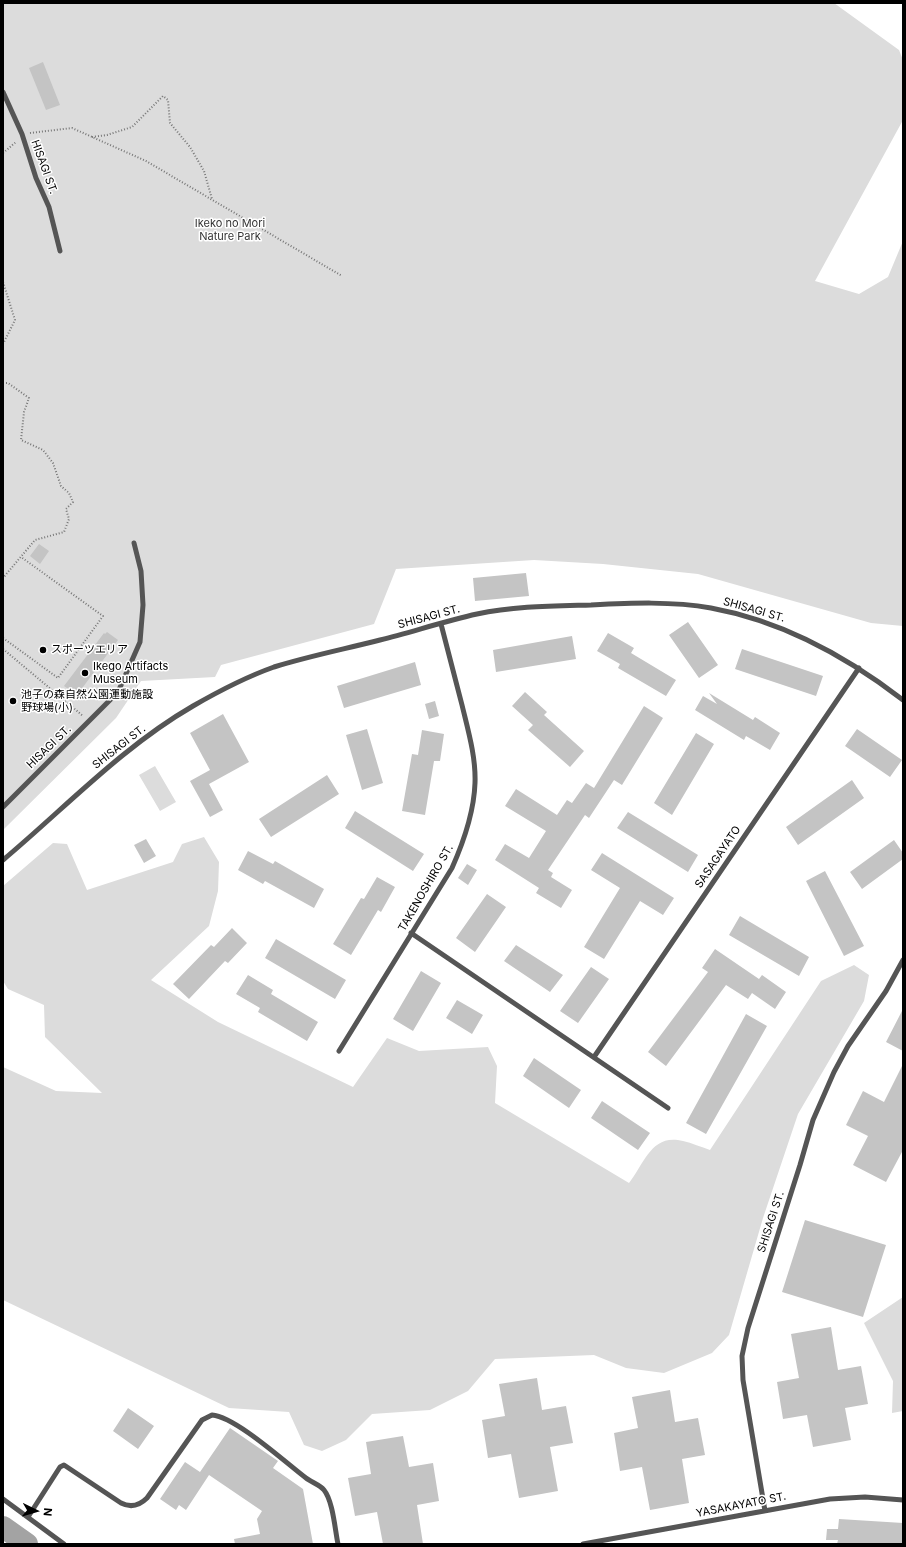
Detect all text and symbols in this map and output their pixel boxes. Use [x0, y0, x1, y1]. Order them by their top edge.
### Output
street label: HISAGI ST. [28, 138, 60, 196]
park label: Ikeko no Mori Nature Park [195, 217, 265, 243]
street label: SHISAGI ST. [722, 595, 786, 625]
street label: SHISAGI ST. [397, 602, 461, 632]
place label: スポーツエリア [51, 643, 128, 657]
marker: スポーツエリア [38, 645, 48, 655]
place label: Ikego Artifacts Museum [93, 660, 168, 686]
marker: Ikego Artifacts Museum [80, 668, 90, 678]
place label: 池子の森自然公園運動施設 野球場(小) [21, 688, 153, 714]
marker: 池子の森自然公園運動施設 野球場(小) [8, 696, 18, 706]
street label: SHISAGI ST. [90, 722, 148, 772]
street label: HISAGI ST. [24, 723, 74, 771]
street label: SASAGAYATO [692, 823, 744, 891]
street label: TAKENOSHIRO ST. [396, 842, 456, 934]
street label: SHISAGI ST. [755, 1190, 787, 1254]
street label: YASAKAYATO ST. [695, 1490, 787, 1520]
north arrow [16, 1491, 56, 1531]
text: N [41, 1507, 55, 1517]

